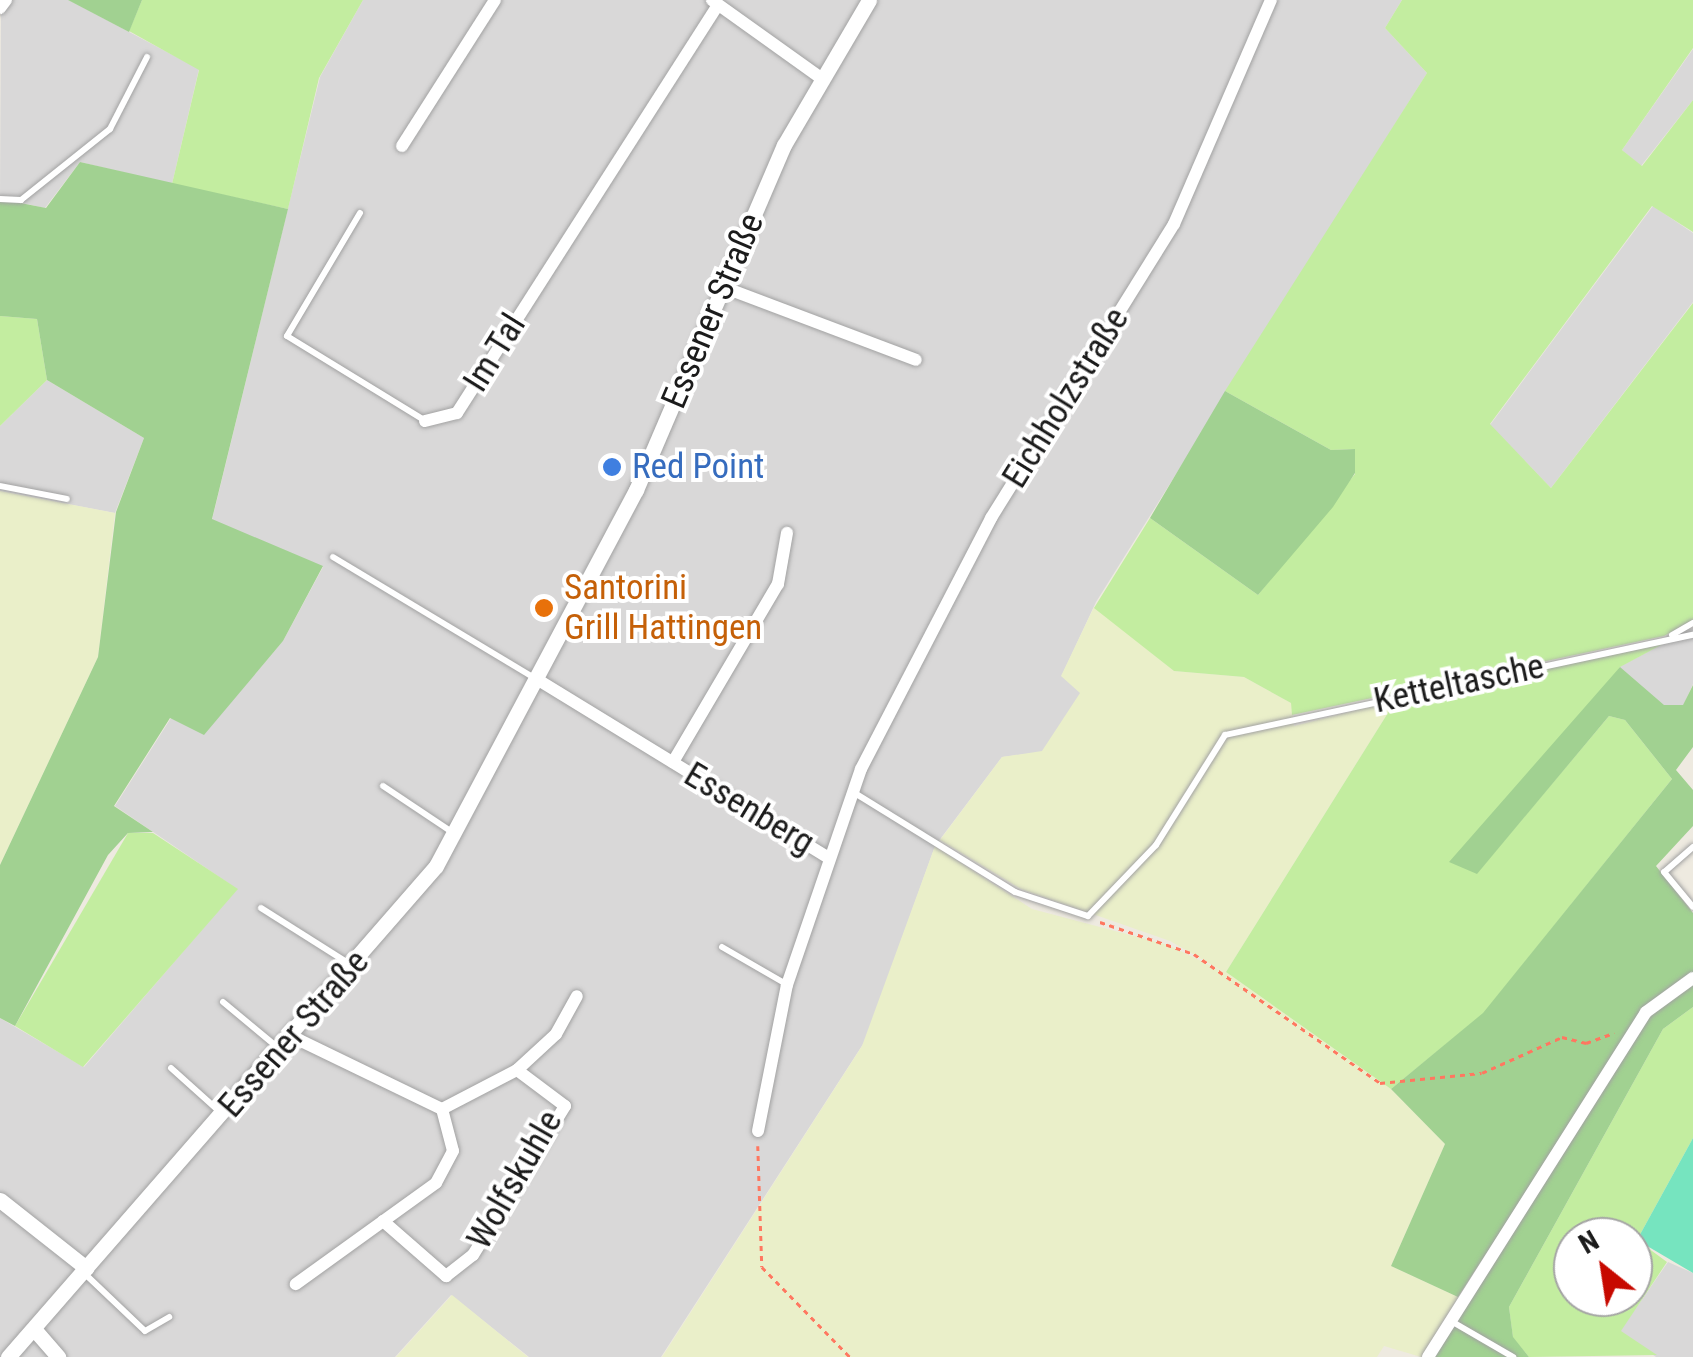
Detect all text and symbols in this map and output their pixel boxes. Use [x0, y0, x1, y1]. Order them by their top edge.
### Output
street label: Essener Straße [653, 207, 773, 415]
street label: Eichholzstraße [994, 300, 1138, 496]
street label: Im Tal [455, 306, 535, 400]
place label: Red Point [632, 446, 764, 488]
marker: Red Point [601, 456, 623, 478]
place label: Santorini Grill Hattingen [564, 567, 762, 649]
marker: Santorini Grill Hattingen [533, 597, 555, 619]
street label: Ketteltasche [1370, 645, 1548, 723]
street label: Essenberg [676, 754, 822, 864]
street label: Essener Straße [210, 942, 378, 1126]
street label: Wolfskuhle [459, 1103, 571, 1257]
north arrow [1553, 1217, 1653, 1317]
text: N [1573, 1224, 1604, 1261]

